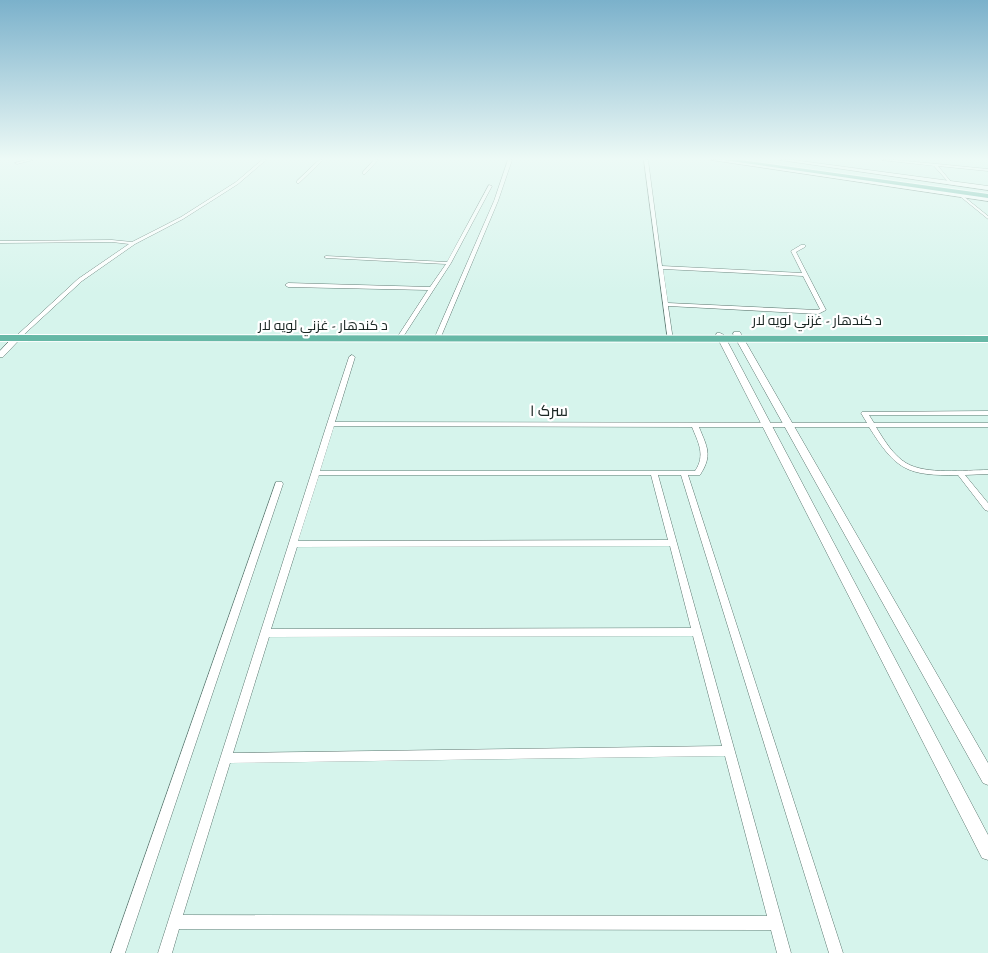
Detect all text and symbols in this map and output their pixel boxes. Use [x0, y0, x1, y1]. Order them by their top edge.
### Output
street label: د کندهار - غزني لويه لار [751, 312, 882, 332]
street label: د کندهار - غزني لويه لار [257, 317, 388, 337]
street label: سرک ۱ [530, 402, 568, 420]

